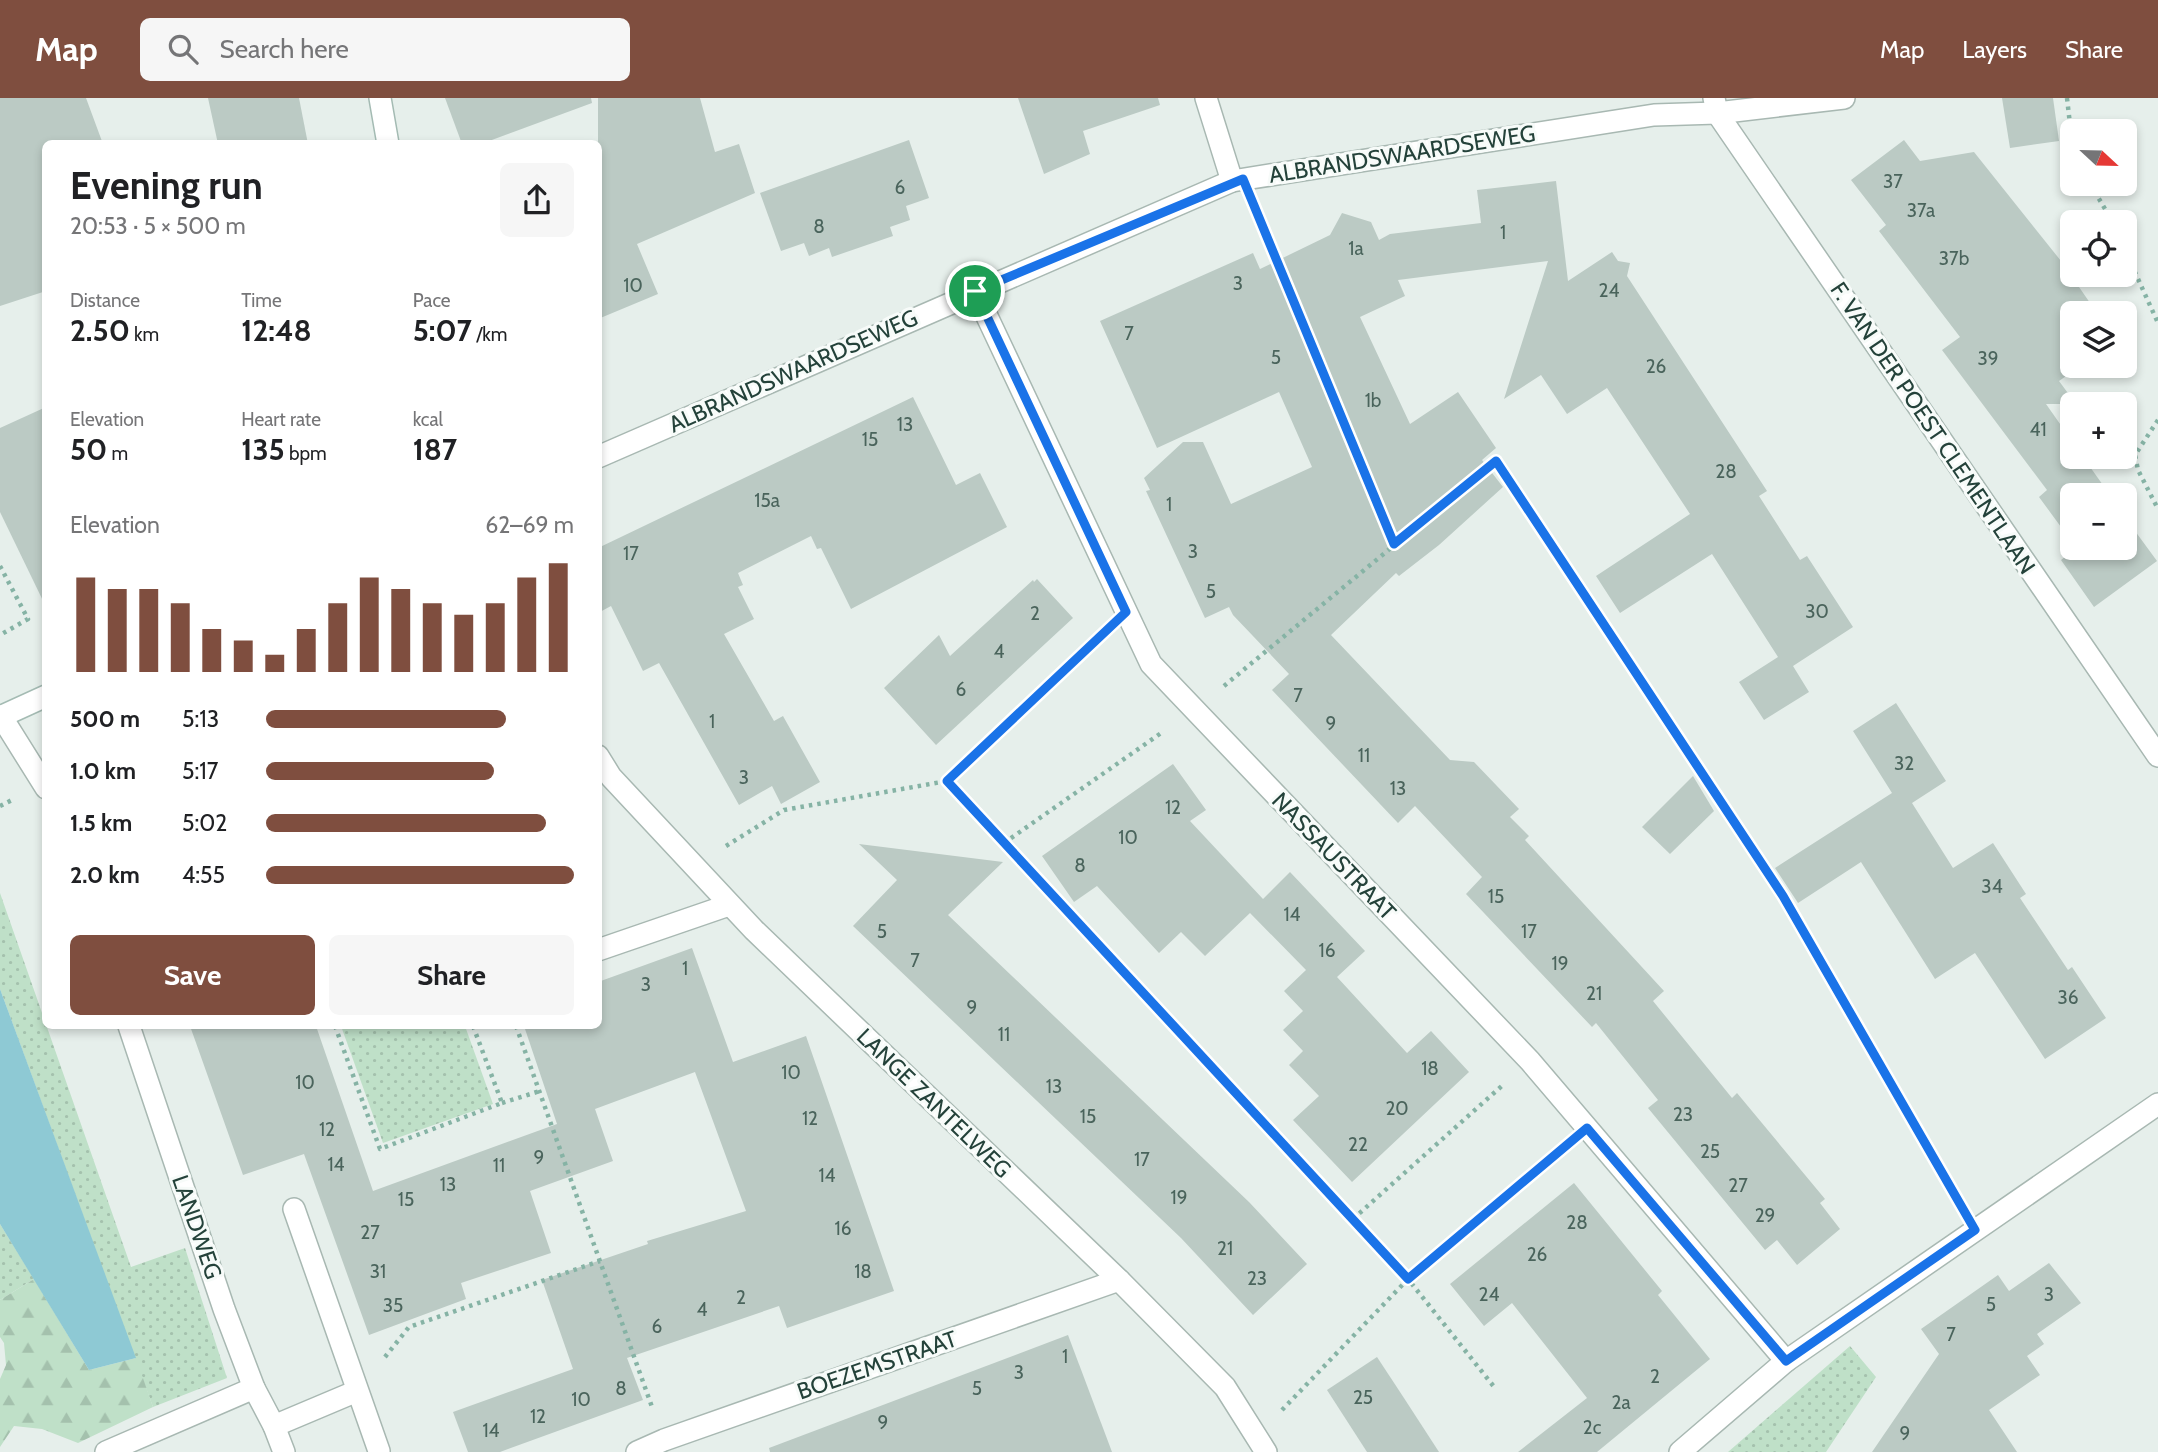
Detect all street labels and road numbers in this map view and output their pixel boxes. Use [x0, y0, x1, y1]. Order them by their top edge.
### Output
street label: ALBRANDSWAARDSEWEG [1267, 119, 1537, 189]
street label: F. VAN DER POEST CLEMENTLAAN [1825, 277, 2041, 579]
street label: ALBRANDSWAARDSEWEG [664, 303, 922, 439]
street label: NASSAUSTRAAT [1266, 786, 1402, 926]
street label: LANGE ZANTELWEG [851, 1022, 1017, 1184]
street label: LANDWEG [166, 1171, 228, 1283]
street label: BOEZEMSTRAAT [793, 1325, 961, 1405]

